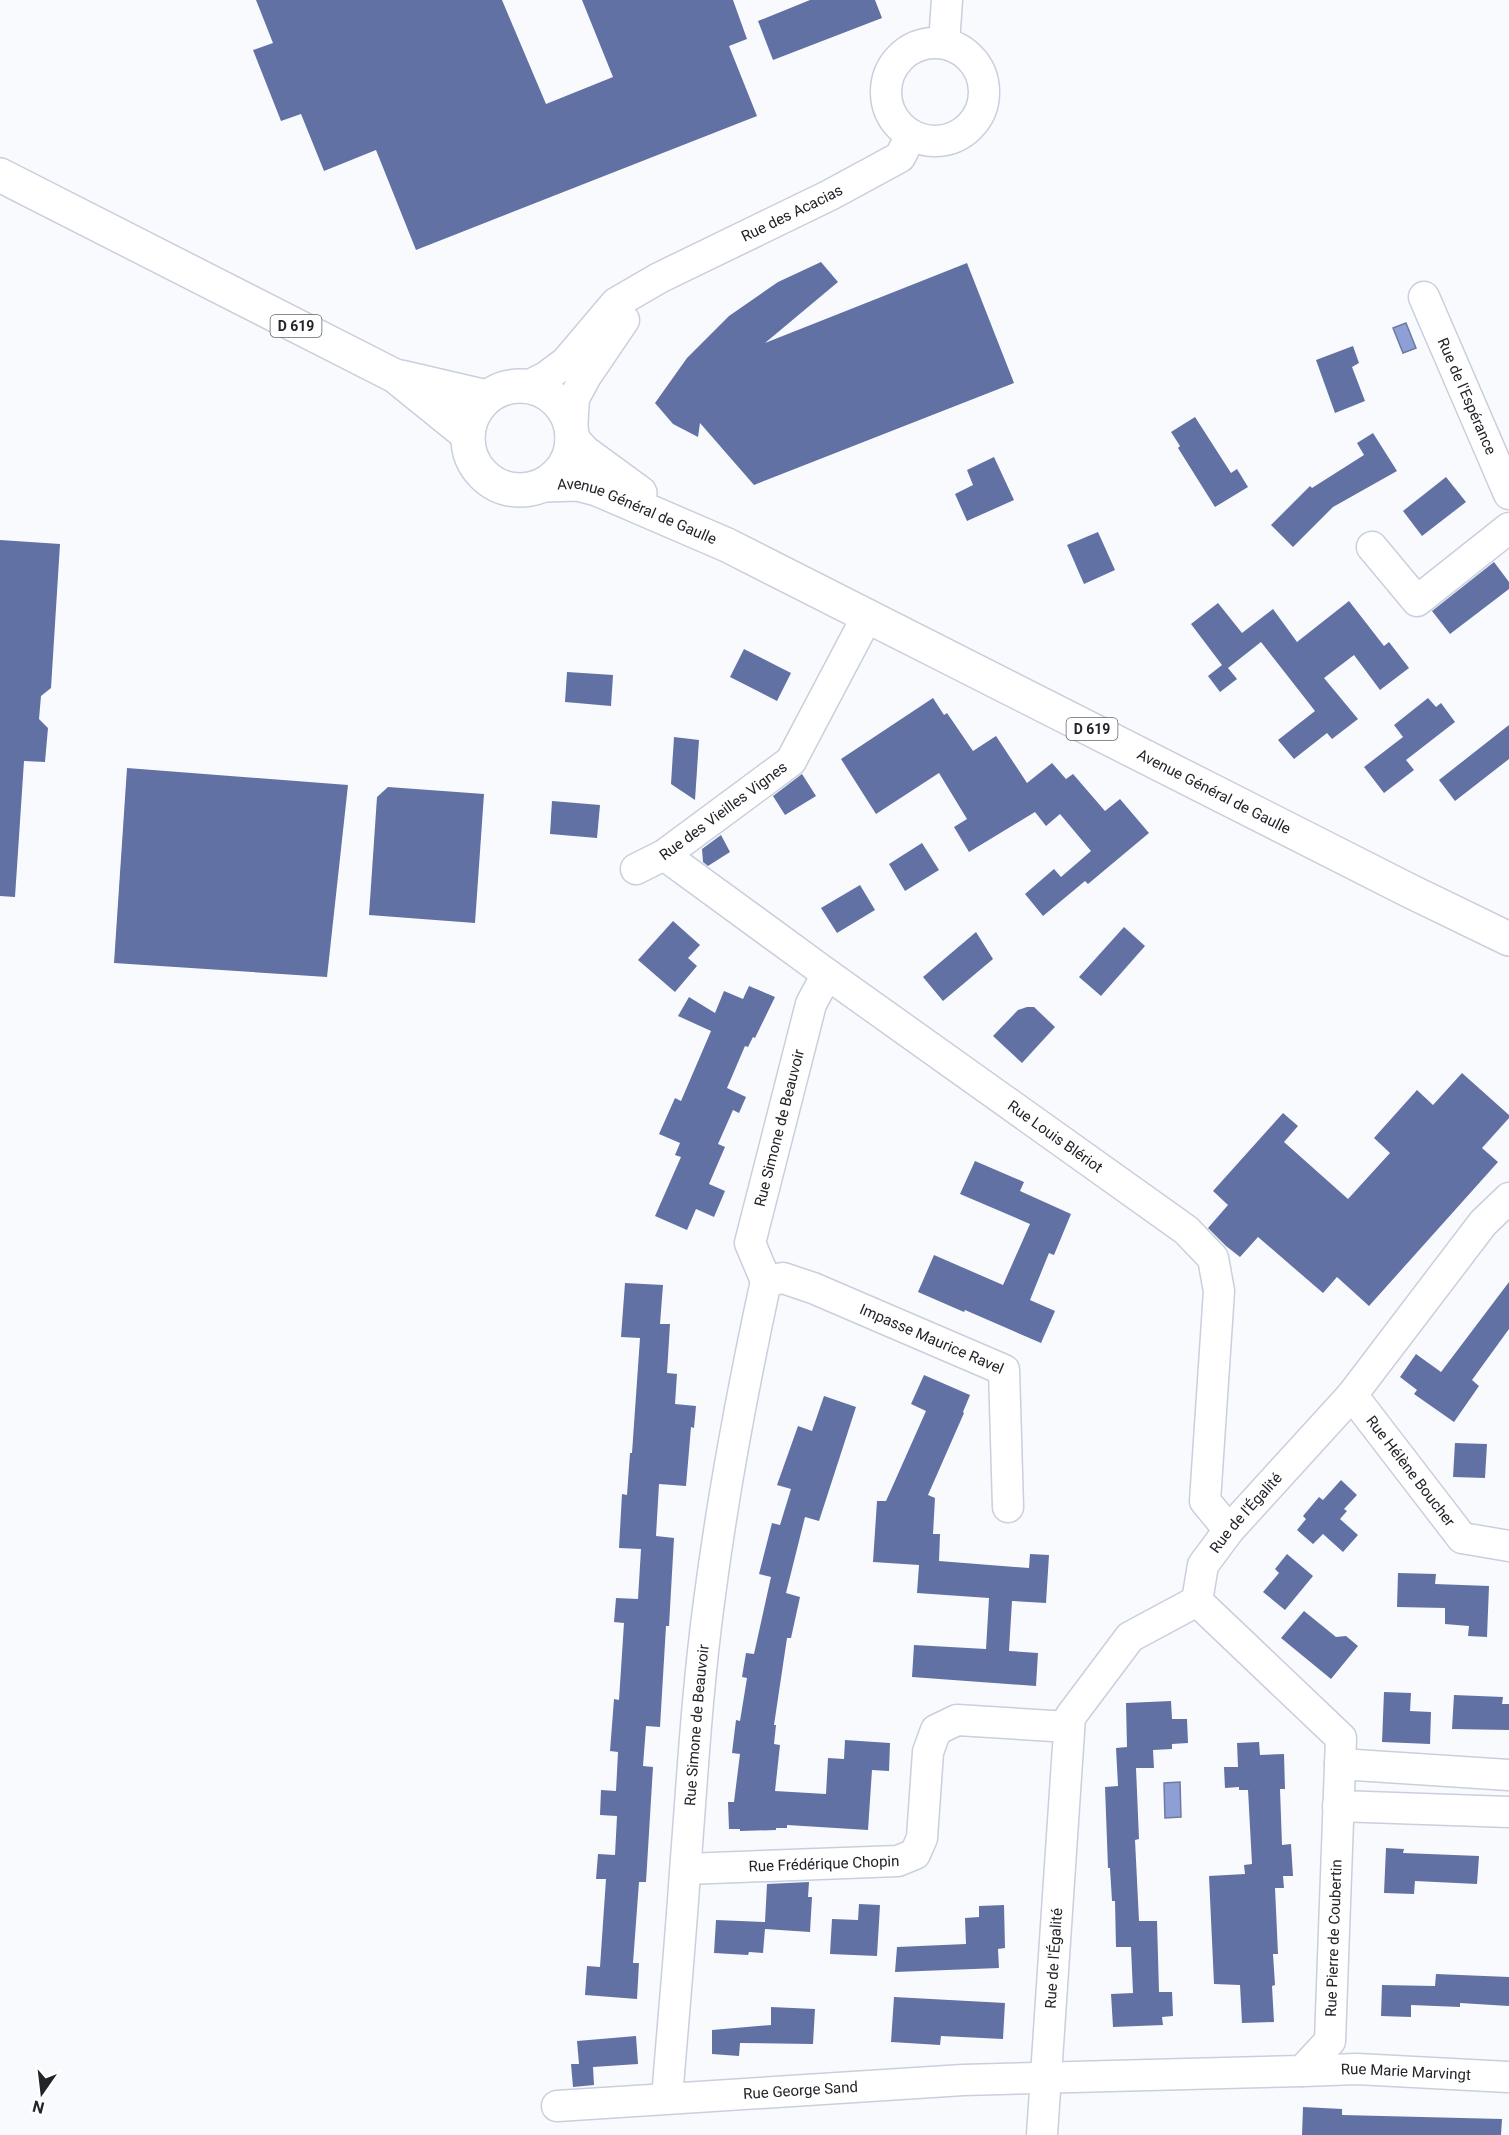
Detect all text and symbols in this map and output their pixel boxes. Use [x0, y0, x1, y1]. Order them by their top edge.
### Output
street label: Rue des Acacias [738, 181, 846, 246]
road number: D 619 [270, 315, 322, 337]
street label: Rue de l'Espérance [1434, 335, 1500, 457]
street label: Avenue Général de Gaulle [557, 475, 719, 548]
road number: D 619 [1066, 718, 1118, 740]
street label: Avenue Général de Gaulle [1134, 745, 1294, 838]
street label: Rue des Vieilles Vignes [656, 758, 791, 864]
street label: Rue Simone de Beauvoir [751, 1047, 808, 1209]
street label: Rue Louis Blériot [1004, 1097, 1106, 1177]
street label: Impasse Maurice Ravel [857, 1300, 1006, 1378]
street label: Rue Hélène Boucher [1362, 1412, 1459, 1530]
street label: Rue de l'Égalité [1206, 1469, 1286, 1557]
street label: Rue Simone de Beauvoir [681, 1644, 713, 1807]
street label: Rue Frédérique Chopin [748, 1852, 900, 1876]
street label: Rue Pierre de Coubertin [1322, 1859, 1346, 2017]
street label: Rue de l'Égalité [1041, 1907, 1066, 2009]
street label: Rue Marie Marvingt [1341, 2060, 1471, 2084]
north arrow [12, 2063, 72, 2123]
street label: Rue George Sand [743, 2078, 858, 2103]
text: N [31, 2096, 46, 2118]

